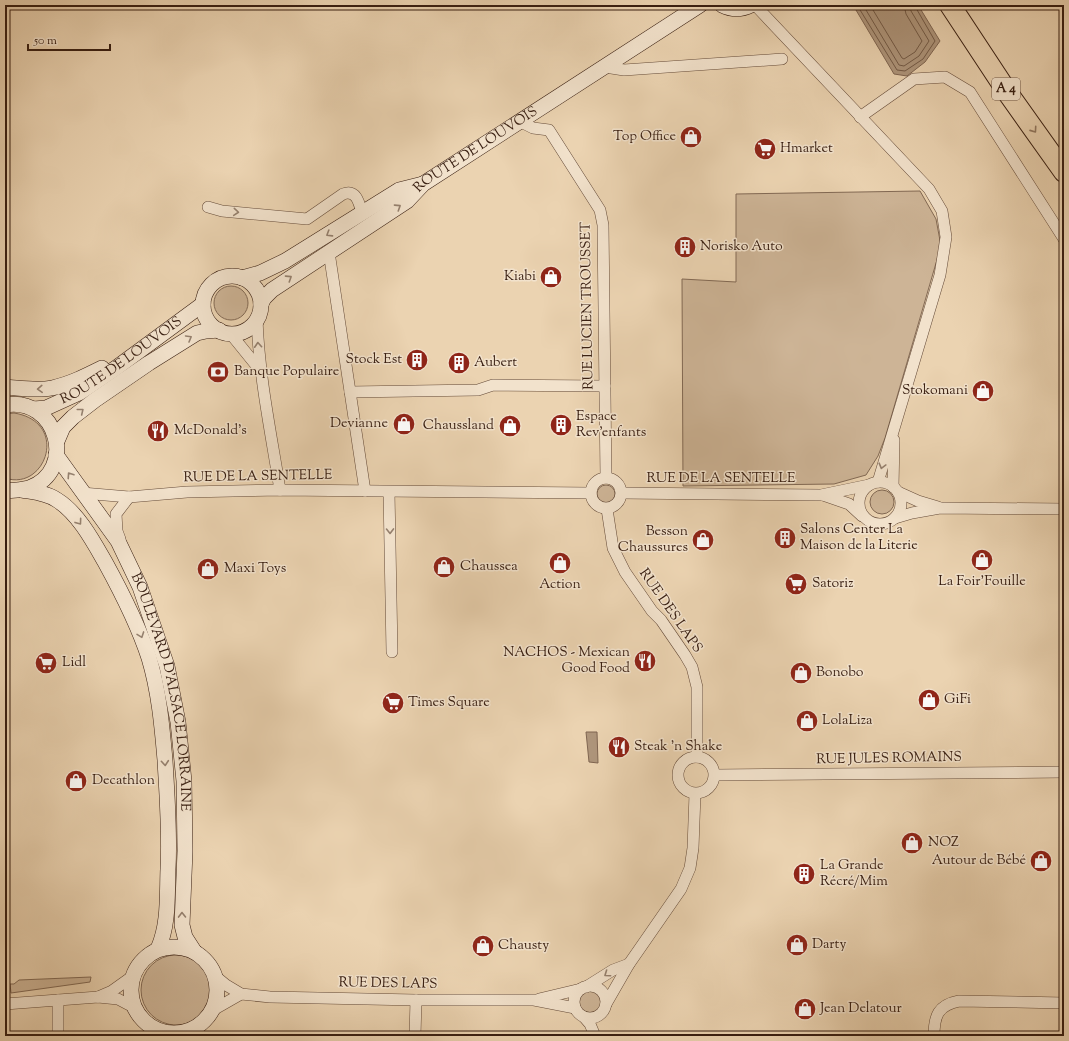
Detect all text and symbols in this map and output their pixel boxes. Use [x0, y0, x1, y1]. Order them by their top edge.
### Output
scale bar [28, 26, 110, 52]
text: 50 m [33, 32, 57, 50]
road number: A 4 [992, 78, 1020, 100]
street label: ROUTE DE LOUVOIS [409, 102, 542, 198]
shop icon: Top Office [678, 124, 704, 150]
one-way arrow [1029, 126, 1036, 133]
place label: Top Office [613, 127, 676, 147]
supermarket icon: Hmarket [752, 136, 778, 162]
place label: Hmarket [780, 139, 833, 159]
one-way arrow [393, 205, 400, 212]
one-way arrow [233, 208, 239, 217]
street label: RUE LUCIEN TROUSSET [577, 222, 599, 390]
one-way arrow [326, 229, 333, 236]
building icon: Norisko Auto [672, 234, 698, 260]
place label: Norisko Auto [700, 237, 783, 257]
shop icon: Kiabi [538, 264, 564, 290]
place label: Kiabi [504, 267, 536, 287]
one-way arrow [285, 276, 292, 283]
street label: ROUTE DE LOUVOIS [57, 312, 187, 410]
one-way arrow [185, 336, 192, 343]
one-way arrow [253, 342, 262, 348]
building icon: Stock Est [404, 347, 430, 373]
place label: Stock Est [346, 350, 402, 370]
building icon: Aubert [446, 350, 472, 376]
place label: Aubert [474, 353, 517, 373]
bank icon: Banque Populaire [205, 359, 231, 385]
place label: Banque Populaire [234, 362, 339, 382]
shop icon: Stokomani [970, 378, 996, 404]
place label: Stokomani [902, 381, 968, 401]
one-way arrow [37, 384, 43, 393]
place label: Espace Rev'enfants [576, 407, 646, 443]
one-way arrow [76, 409, 83, 416]
shop icon: Devianne [391, 411, 417, 437]
building icon: Espace Rev'enfants [548, 412, 574, 438]
shop icon: Chaussland [497, 413, 523, 439]
place label: Devianne [330, 414, 388, 434]
place label: Chaussland [423, 416, 494, 436]
restaurant icon: McDonald's [145, 418, 171, 444]
place label: McDonald's [174, 421, 247, 441]
one-way arrow [878, 462, 887, 469]
street label: RUE DE LA SENTELLE [183, 466, 333, 488]
street label: RUE DE LA SENTELLE [646, 469, 796, 489]
one-way arrow [67, 472, 75, 479]
one-way arrow [74, 517, 81, 524]
place label: Salons Center La Maison de la Literie [800, 520, 918, 556]
place label: Besson Chaussures [618, 522, 688, 558]
building icon: Salons Center La Maison de la Literie [772, 525, 798, 551]
shop icon: Besson Chaussures [690, 527, 716, 553]
one-way arrow [385, 528, 394, 534]
shop icon: La Foir'Fouille [969, 547, 995, 573]
shop icon: Action [547, 550, 573, 576]
shop icon: Chaussea [431, 554, 457, 580]
shop icon: Maxi Toys [195, 556, 221, 582]
place label: Chaussea [460, 557, 518, 577]
place label: Maxi Toys [224, 559, 286, 579]
street label: RUE DES LAPS [633, 565, 707, 657]
street label: BOULEVARD D'ALSACE LORRAINE [125, 570, 194, 812]
supermarket icon: Satoriz [783, 571, 809, 597]
place label: La Foir'Fouille [938, 572, 1026, 592]
place label: Satoriz [812, 574, 854, 594]
place label: Action [539, 575, 581, 595]
one-way arrow [136, 632, 144, 639]
place label: NACHOS - Mexican Good Food [503, 643, 630, 679]
restaurant icon: NACHOS - Mexican Good Food [632, 648, 658, 674]
supermarket icon: Lidl [33, 650, 59, 676]
place label: Lidl [62, 653, 86, 673]
shop icon: Bonobo [788, 660, 814, 686]
place label: Bonobo [816, 663, 864, 683]
shop icon: GiFi [916, 687, 942, 713]
supermarket icon: Times Square [380, 690, 406, 716]
place label: GiFi [944, 690, 971, 710]
place label: Times Square [408, 693, 490, 713]
shop icon: LolaLiza [794, 708, 820, 734]
place label: LolaLiza [822, 711, 873, 731]
restaurant icon: Steak 'n Shake [606, 734, 632, 760]
place label: Steak 'n Shake [634, 737, 722, 757]
street label: RUE JULES ROMAINS [816, 748, 962, 770]
one-way arrow [160, 760, 169, 766]
shop icon: Decathlon [63, 768, 89, 794]
place label: Decathlon [92, 771, 155, 791]
shop icon: NOZ [899, 830, 925, 856]
place label: NOZ [928, 833, 959, 853]
shop icon: Autour de Bébé [1028, 848, 1054, 874]
place label: Autour de Bébé [932, 851, 1026, 871]
place label: La Grande Récré/Mim [820, 856, 888, 892]
building icon: La Grande Récré/Mim [791, 861, 817, 887]
one-way arrow [178, 912, 186, 918]
shop icon: Darty [784, 932, 810, 958]
shop icon: Chausty [470, 933, 496, 959]
place label: Darty [812, 935, 846, 955]
place label: Chausty [498, 936, 549, 956]
one-way arrow [604, 969, 611, 977]
street label: RUE DES LAPS [338, 973, 438, 995]
shop icon: Jean Delatour [792, 996, 818, 1022]
place label: Jean Delatour [819, 999, 903, 1019]

